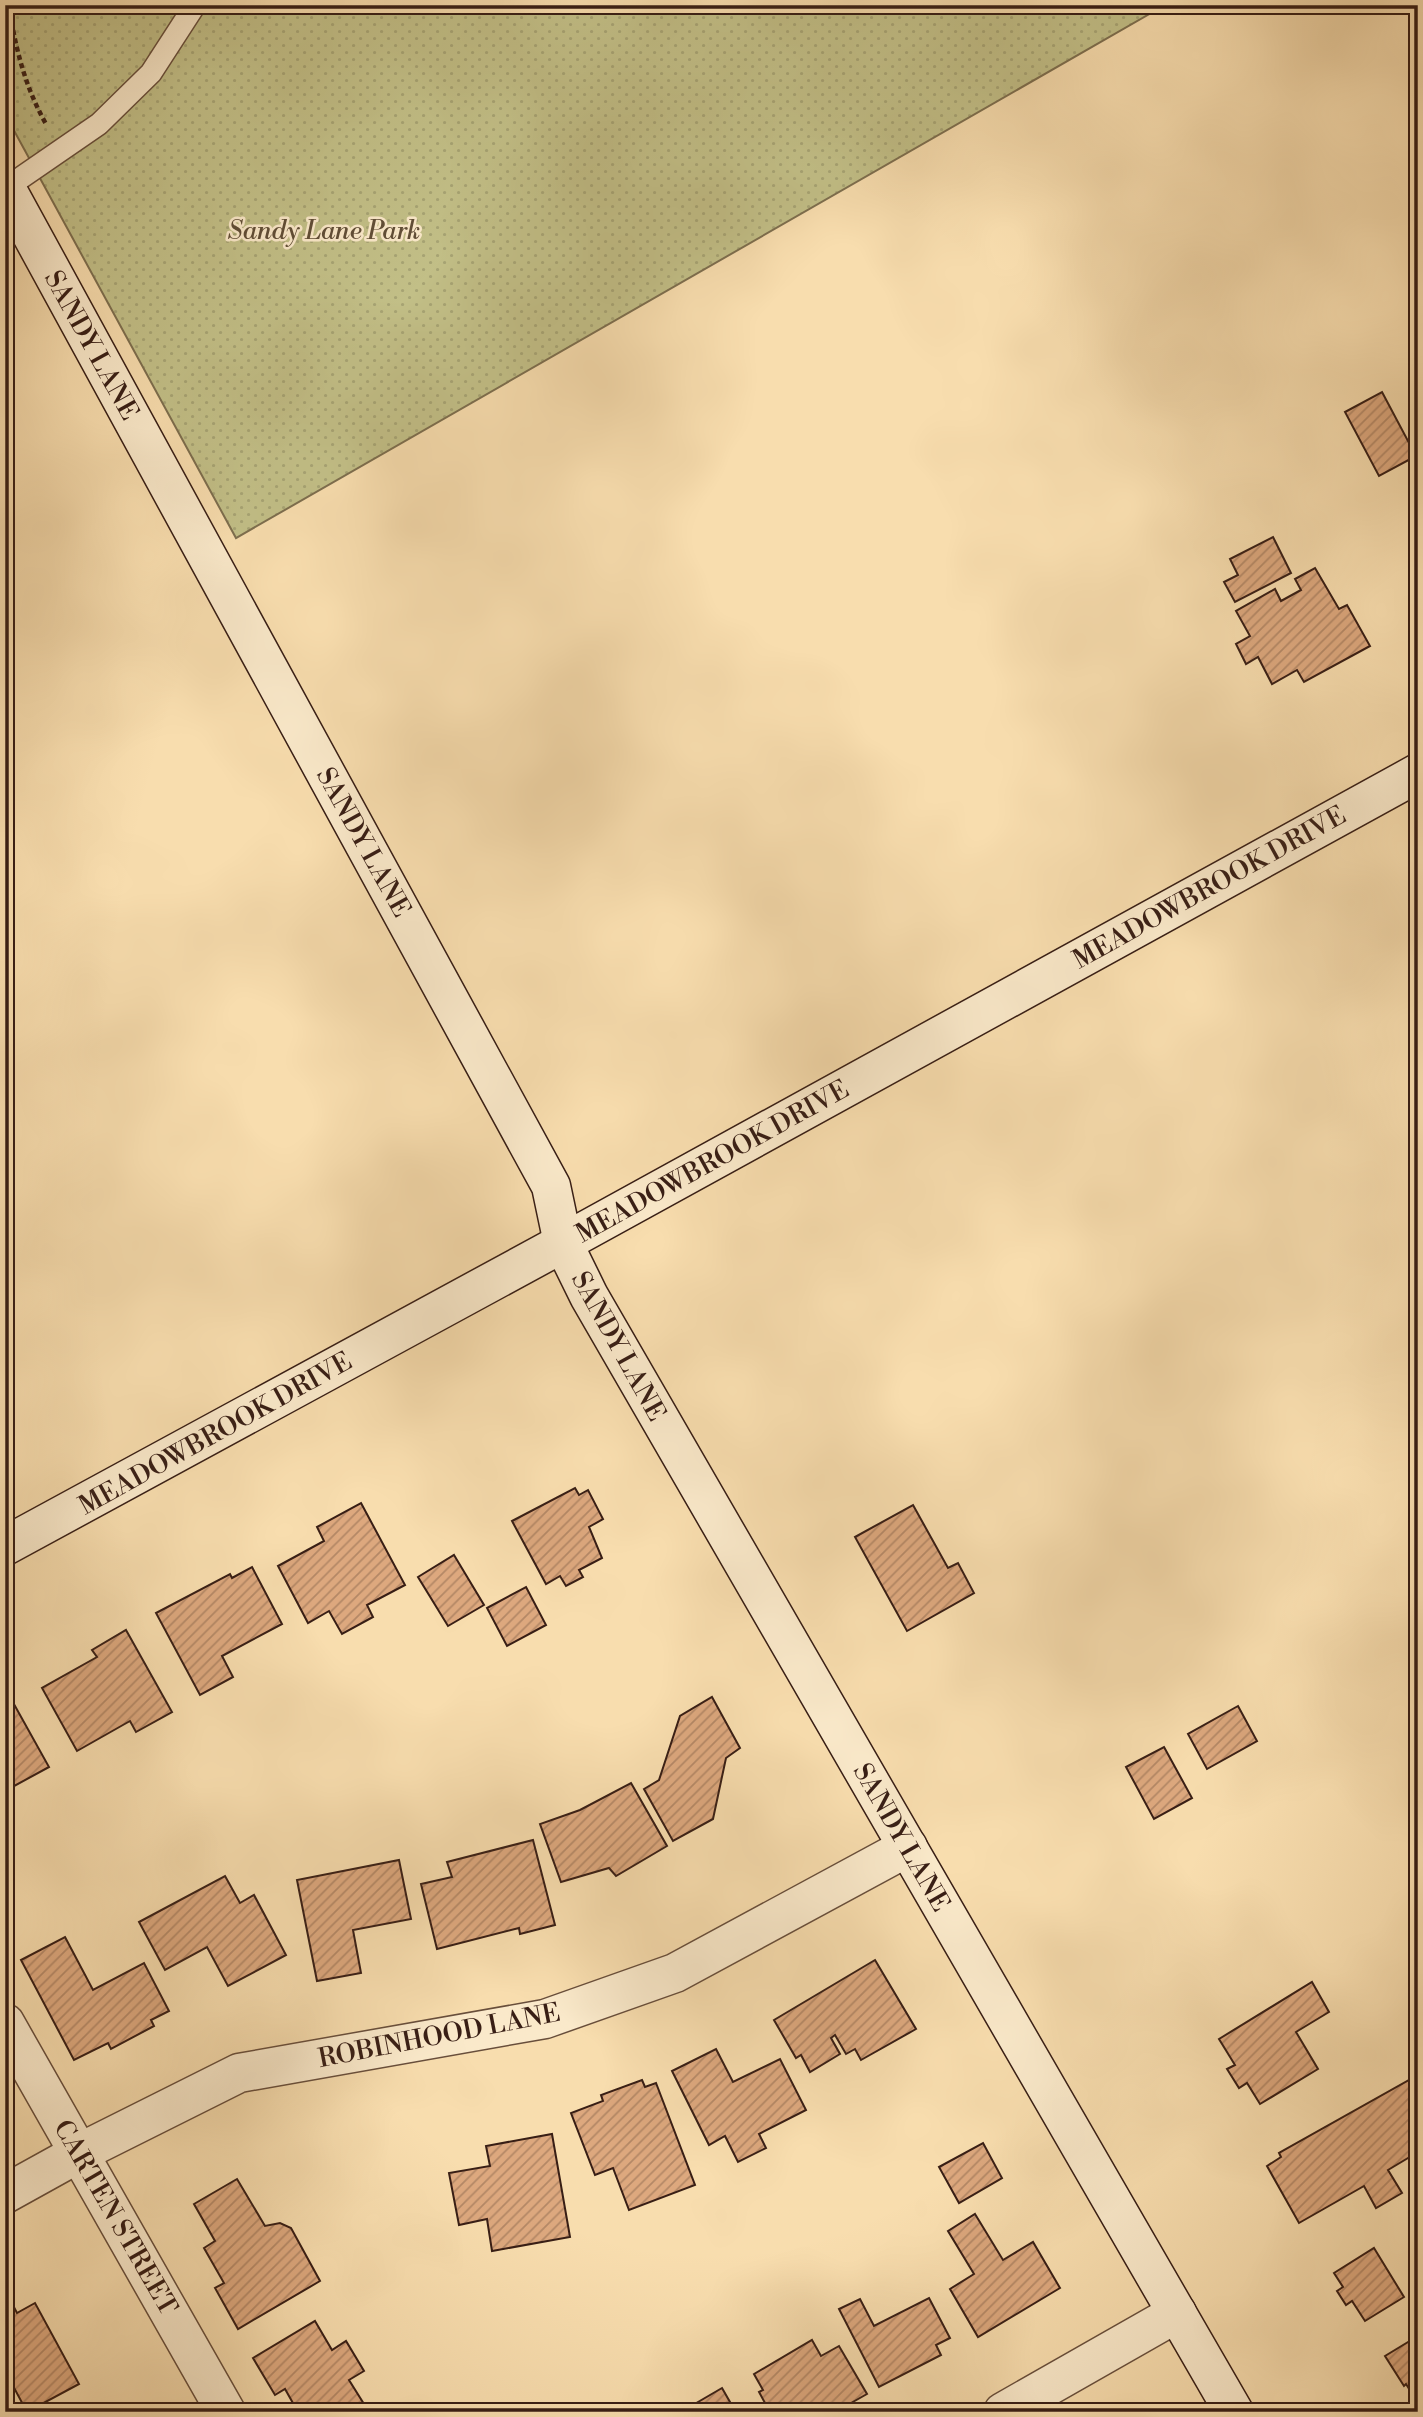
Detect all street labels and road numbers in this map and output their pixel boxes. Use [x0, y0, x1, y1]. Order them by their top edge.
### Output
street label: SANDY LANE [37, 265, 145, 426]
street label: SANDY LANE [309, 762, 417, 923]
street label: MEADOWBROOK DRIVE [1067, 799, 1352, 976]
street label: MEADOWBROOK DRIVE [570, 1073, 855, 1250]
street label: SANDY LANE [564, 1266, 672, 1427]
street label: MEADOWBROOK DRIVE [73, 1345, 358, 1522]
street label: SANDY LANE [846, 1758, 956, 1917]
street label: ROBINHOOD LANE [315, 1997, 563, 2075]
street label: CARTEN STREET [46, 2114, 184, 2321]

